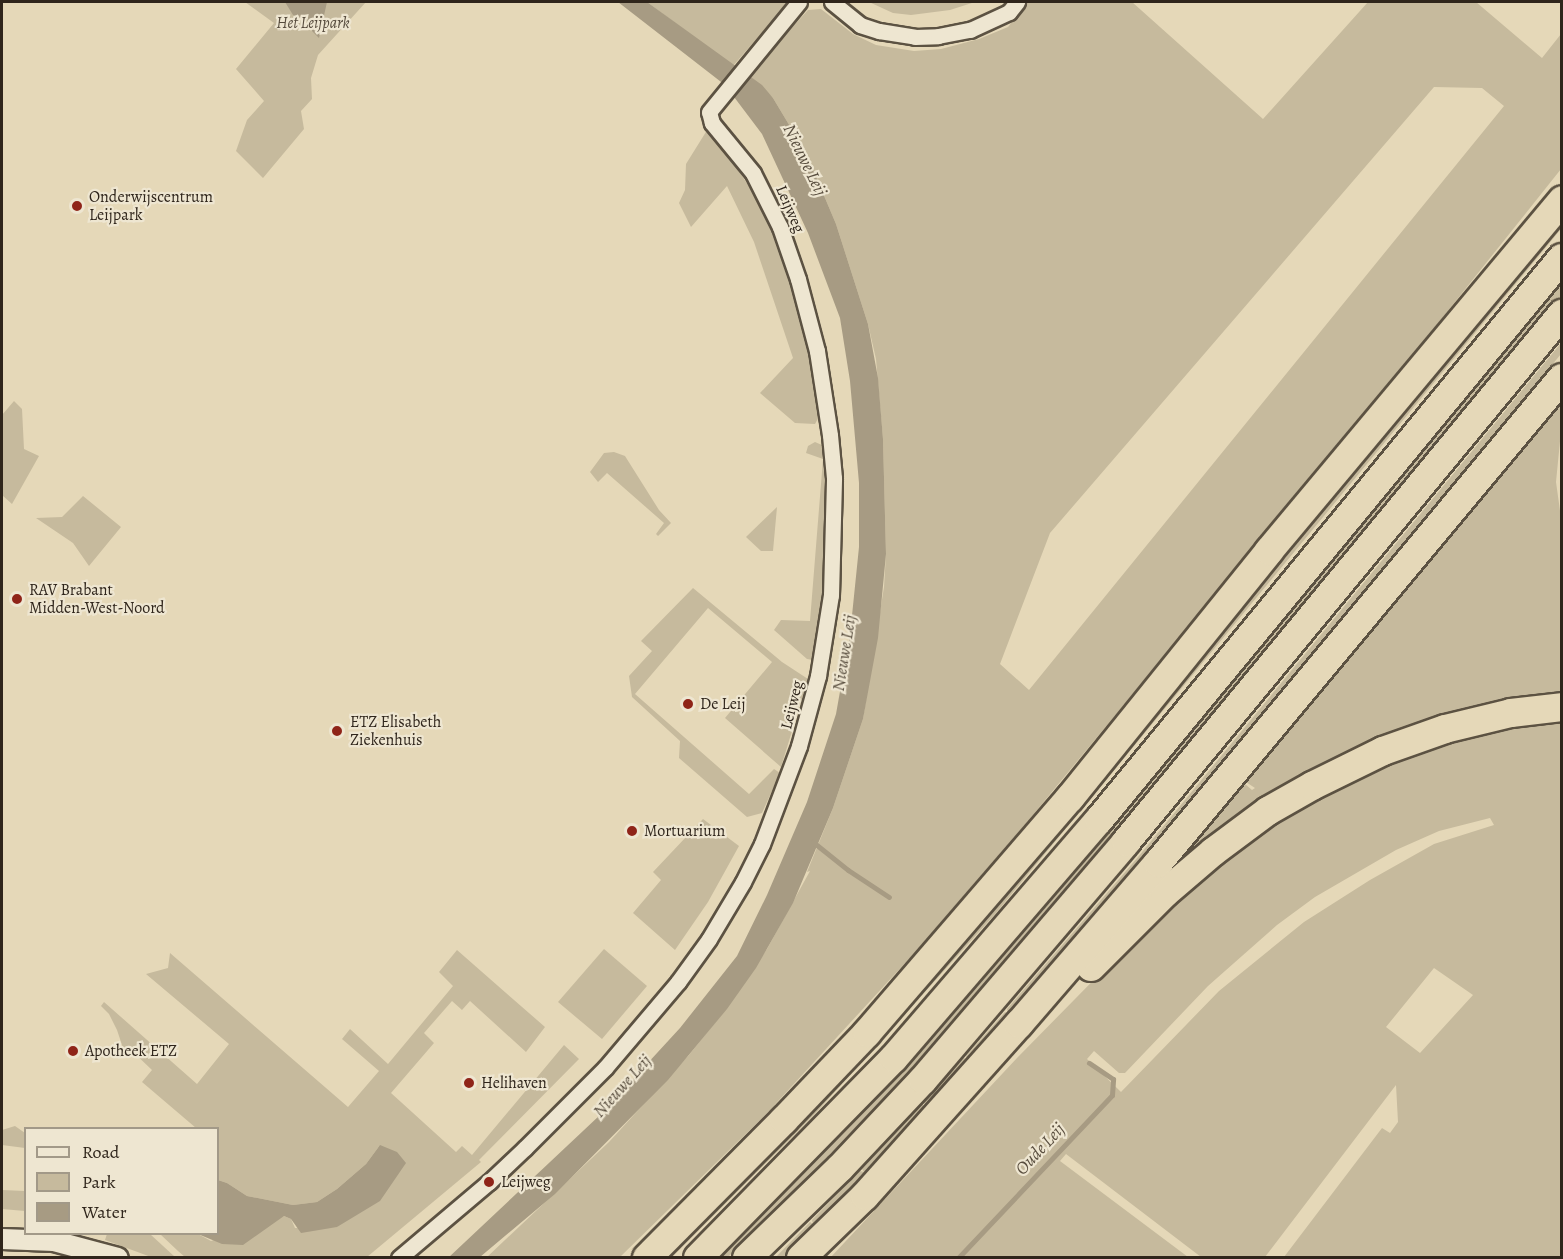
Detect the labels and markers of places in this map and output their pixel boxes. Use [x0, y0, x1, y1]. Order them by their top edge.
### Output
place label: Onderwijscentrum Leijpark [89, 187, 213, 225]
marker: Onderwijscentrum Leijpark [70, 199, 84, 213]
place label: RAV Brabant Midden-West-Noord [29, 580, 165, 618]
marker: RAV Brabant Midden-West-Noord [10, 592, 24, 606]
place label: De Leij [700, 694, 745, 714]
marker: De Leij [681, 697, 695, 711]
place label: ETZ Elisabeth Ziekenhuis [350, 712, 441, 750]
marker: ETZ Elisabeth Ziekenhuis [328, 722, 346, 740]
place label: Mortuarium [644, 821, 725, 841]
marker: Mortuarium [625, 824, 639, 838]
place label: Apotheek ETZ [85, 1041, 177, 1061]
marker: Apotheek ETZ [66, 1044, 80, 1058]
place label: Helihaven [481, 1073, 547, 1093]
marker: Helihaven [462, 1076, 476, 1090]
place label: Leijweg [501, 1172, 551, 1192]
marker: Leijweg [482, 1175, 496, 1189]

